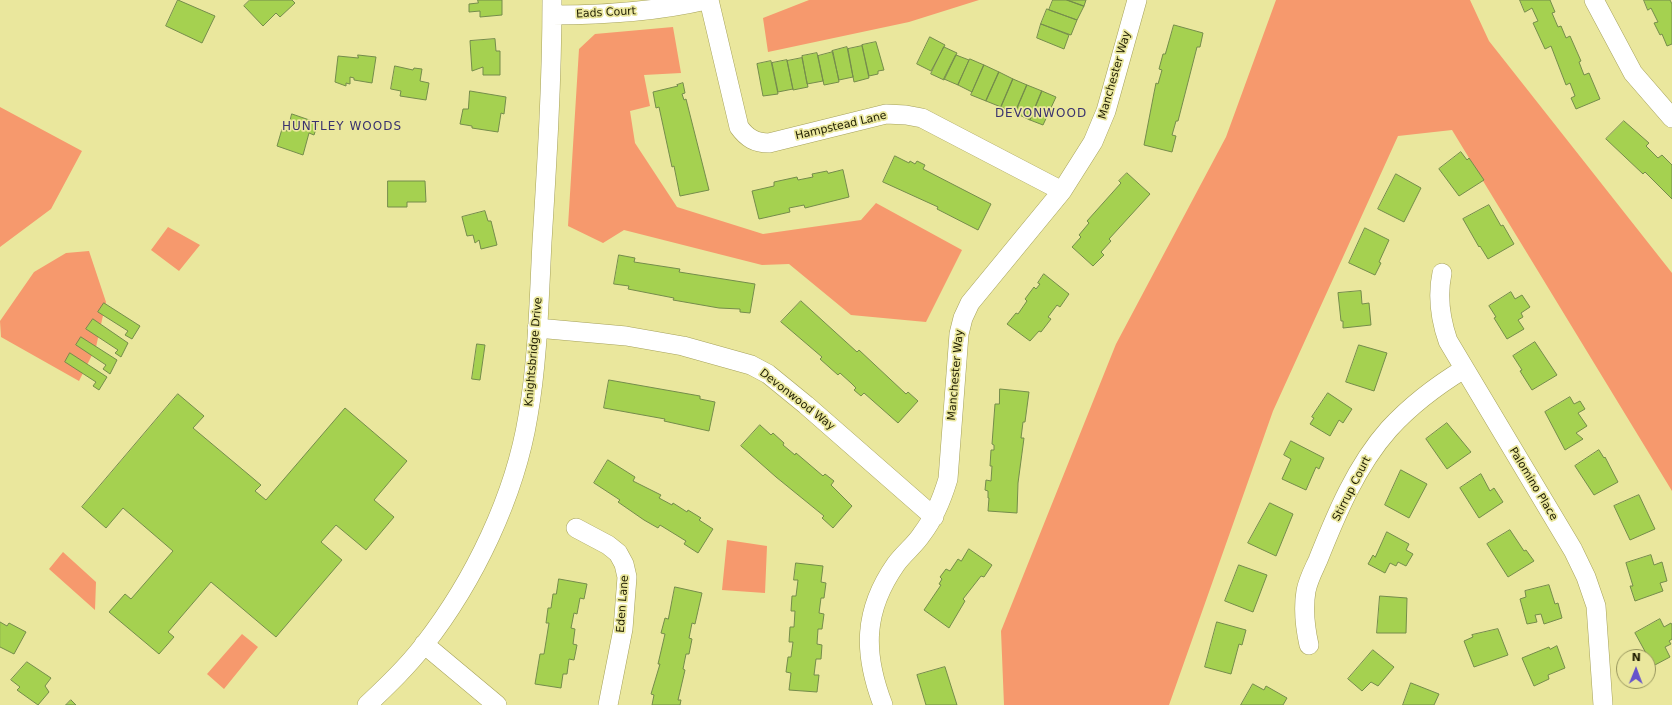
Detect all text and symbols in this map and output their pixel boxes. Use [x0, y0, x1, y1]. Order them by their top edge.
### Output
street label: Eads Court [576, 5, 636, 21]
street label: Manchester Way [1096, 29, 1134, 121]
district label: DEVONWOOD [995, 107, 1087, 121]
street label: Hampstead Lane [794, 109, 888, 143]
district label: HUNTLEY WOODS [282, 120, 402, 134]
street label: Knightsbridge Drive [523, 297, 545, 407]
street label: Manchester Way [945, 329, 967, 421]
street label: Devonwood Way [757, 367, 837, 433]
street label: Palomino Place [1506, 445, 1560, 523]
street label: Stirrup Court [1330, 454, 1374, 524]
street label: Eden Lane [614, 575, 632, 633]
north arrow [1616, 649, 1656, 689]
text: N [1631, 651, 1641, 664]

